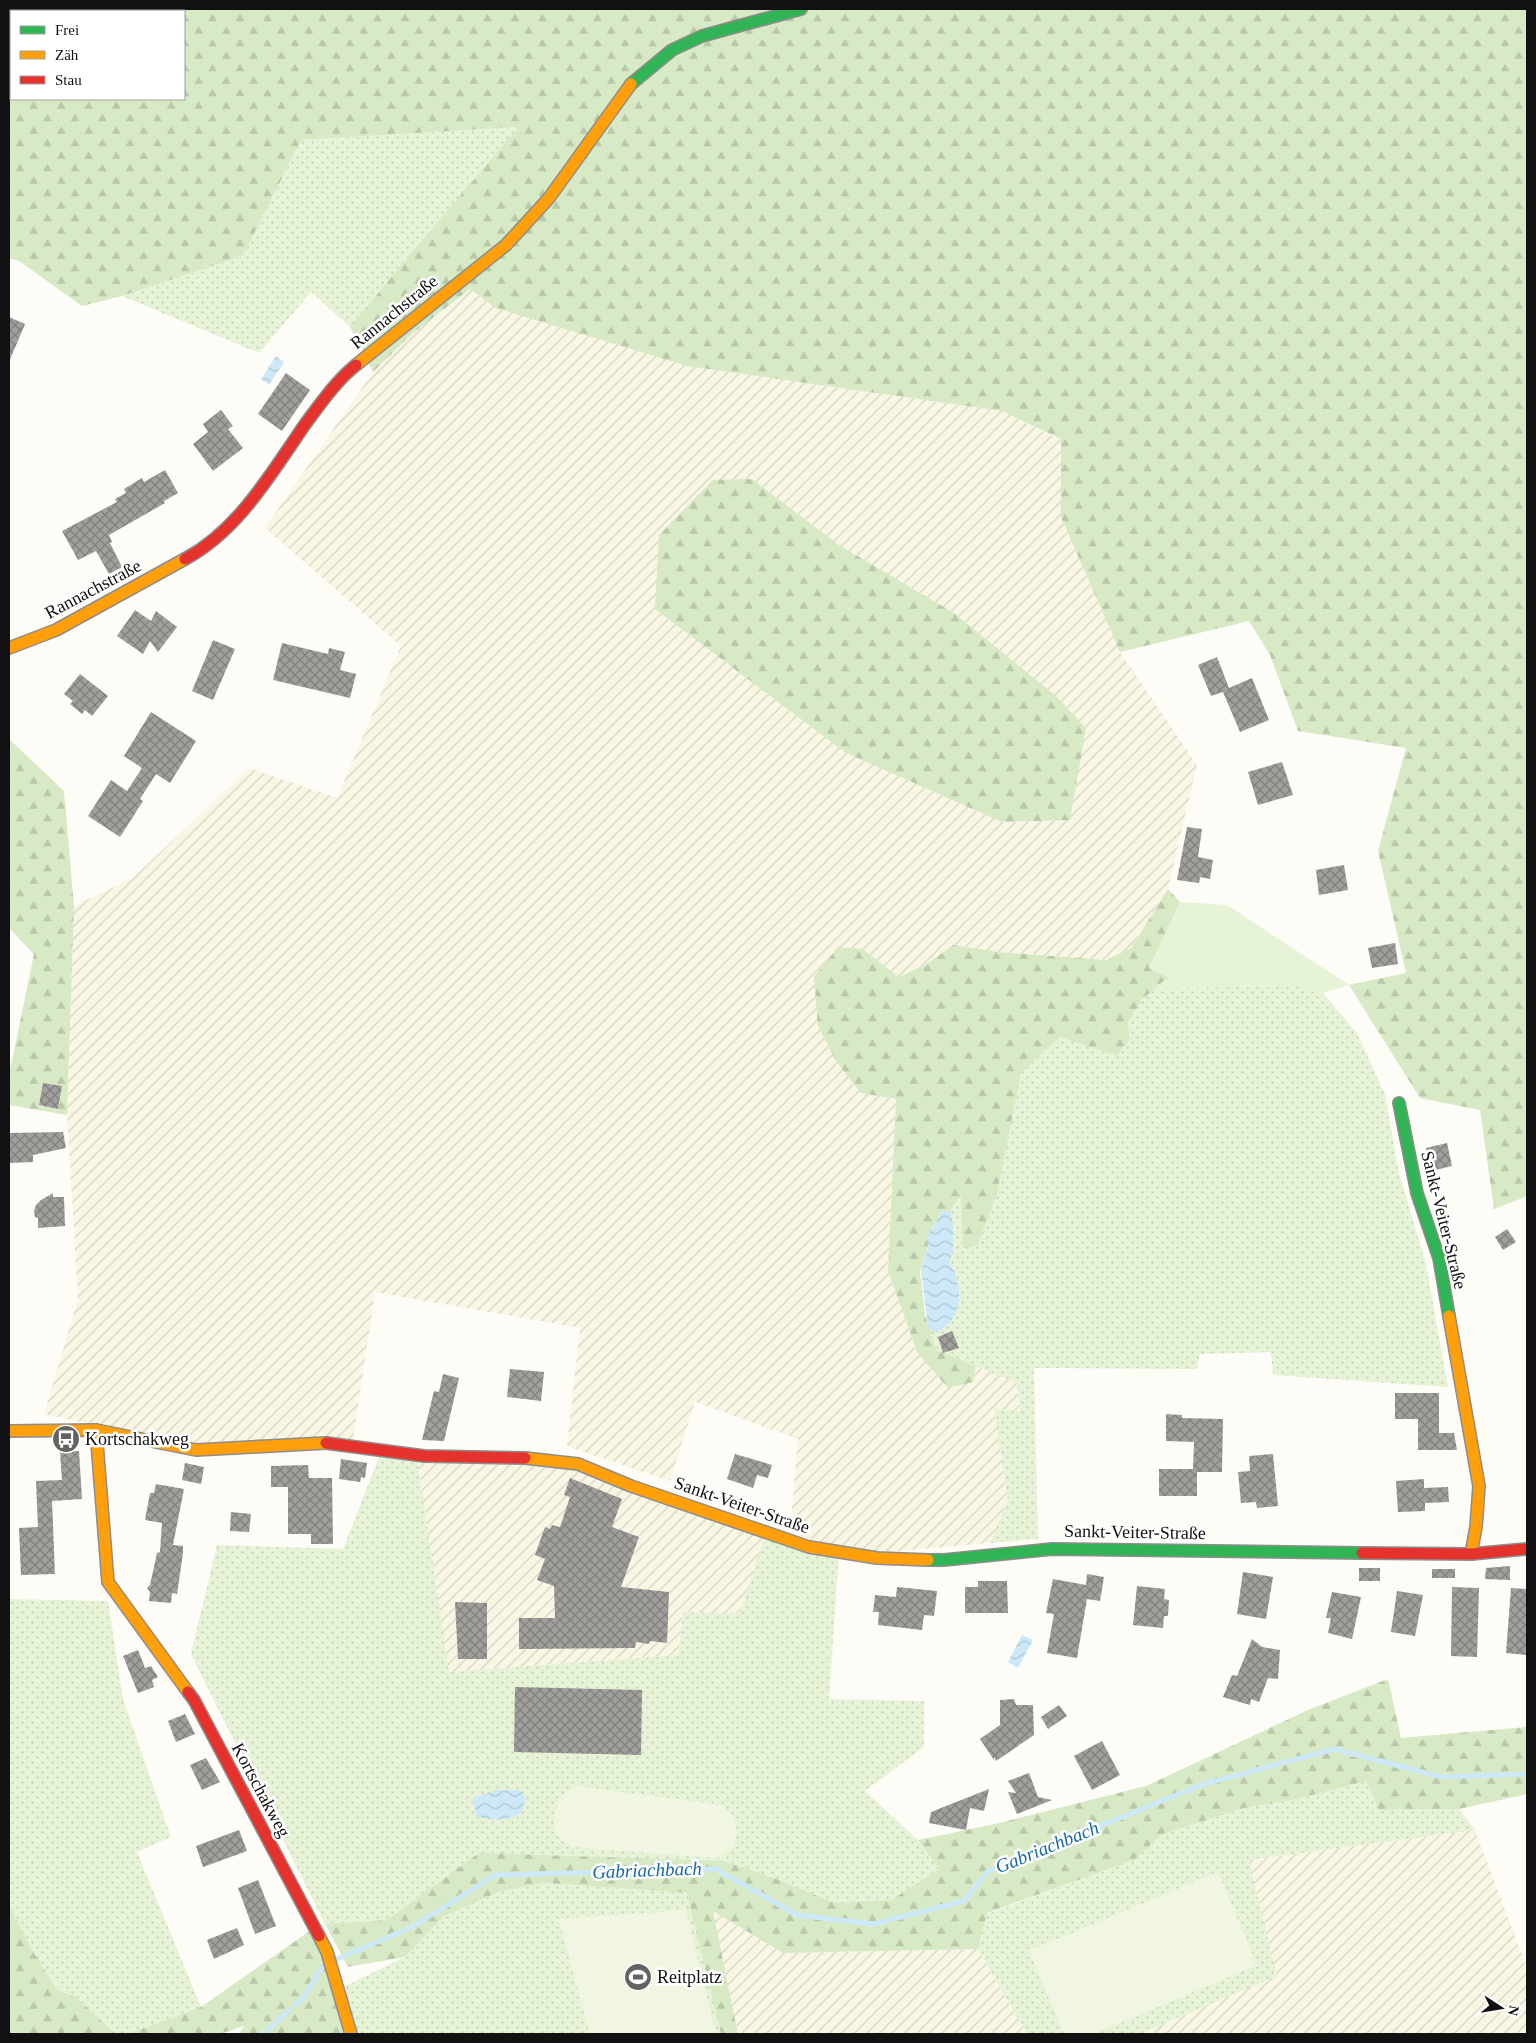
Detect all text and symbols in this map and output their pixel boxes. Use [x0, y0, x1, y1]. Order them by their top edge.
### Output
legend [10, 10, 185, 100]
text: Frei [55, 22, 79, 38]
text: Zäh [55, 47, 79, 63]
text: Stau [55, 72, 82, 88]
street label: Rannachstraße [347, 271, 441, 353]
street label: Rannachstraße [42, 555, 144, 623]
street label: Sankt-Veiter-Straße [1417, 1149, 1471, 1291]
bus stop icon: Kortschakweg [51, 1424, 81, 1454]
place label: Kortschakweg [85, 1429, 189, 1449]
street label: Sankt-Veiter-Straße [672, 1472, 812, 1538]
street label: Sankt-Veiter-Straße [1064, 1521, 1206, 1543]
street label: Kortschakweg [228, 1739, 294, 1841]
water label: Gabriachbach [992, 1817, 1102, 1877]
water label: Gabriachbach [592, 1858, 702, 1882]
sports icon: Reitplatz [623, 1962, 653, 1992]
place label: Reitplatz [657, 1967, 722, 1987]
north arrow [1476, 1983, 1526, 2033]
text: N [1505, 2004, 1522, 2017]

